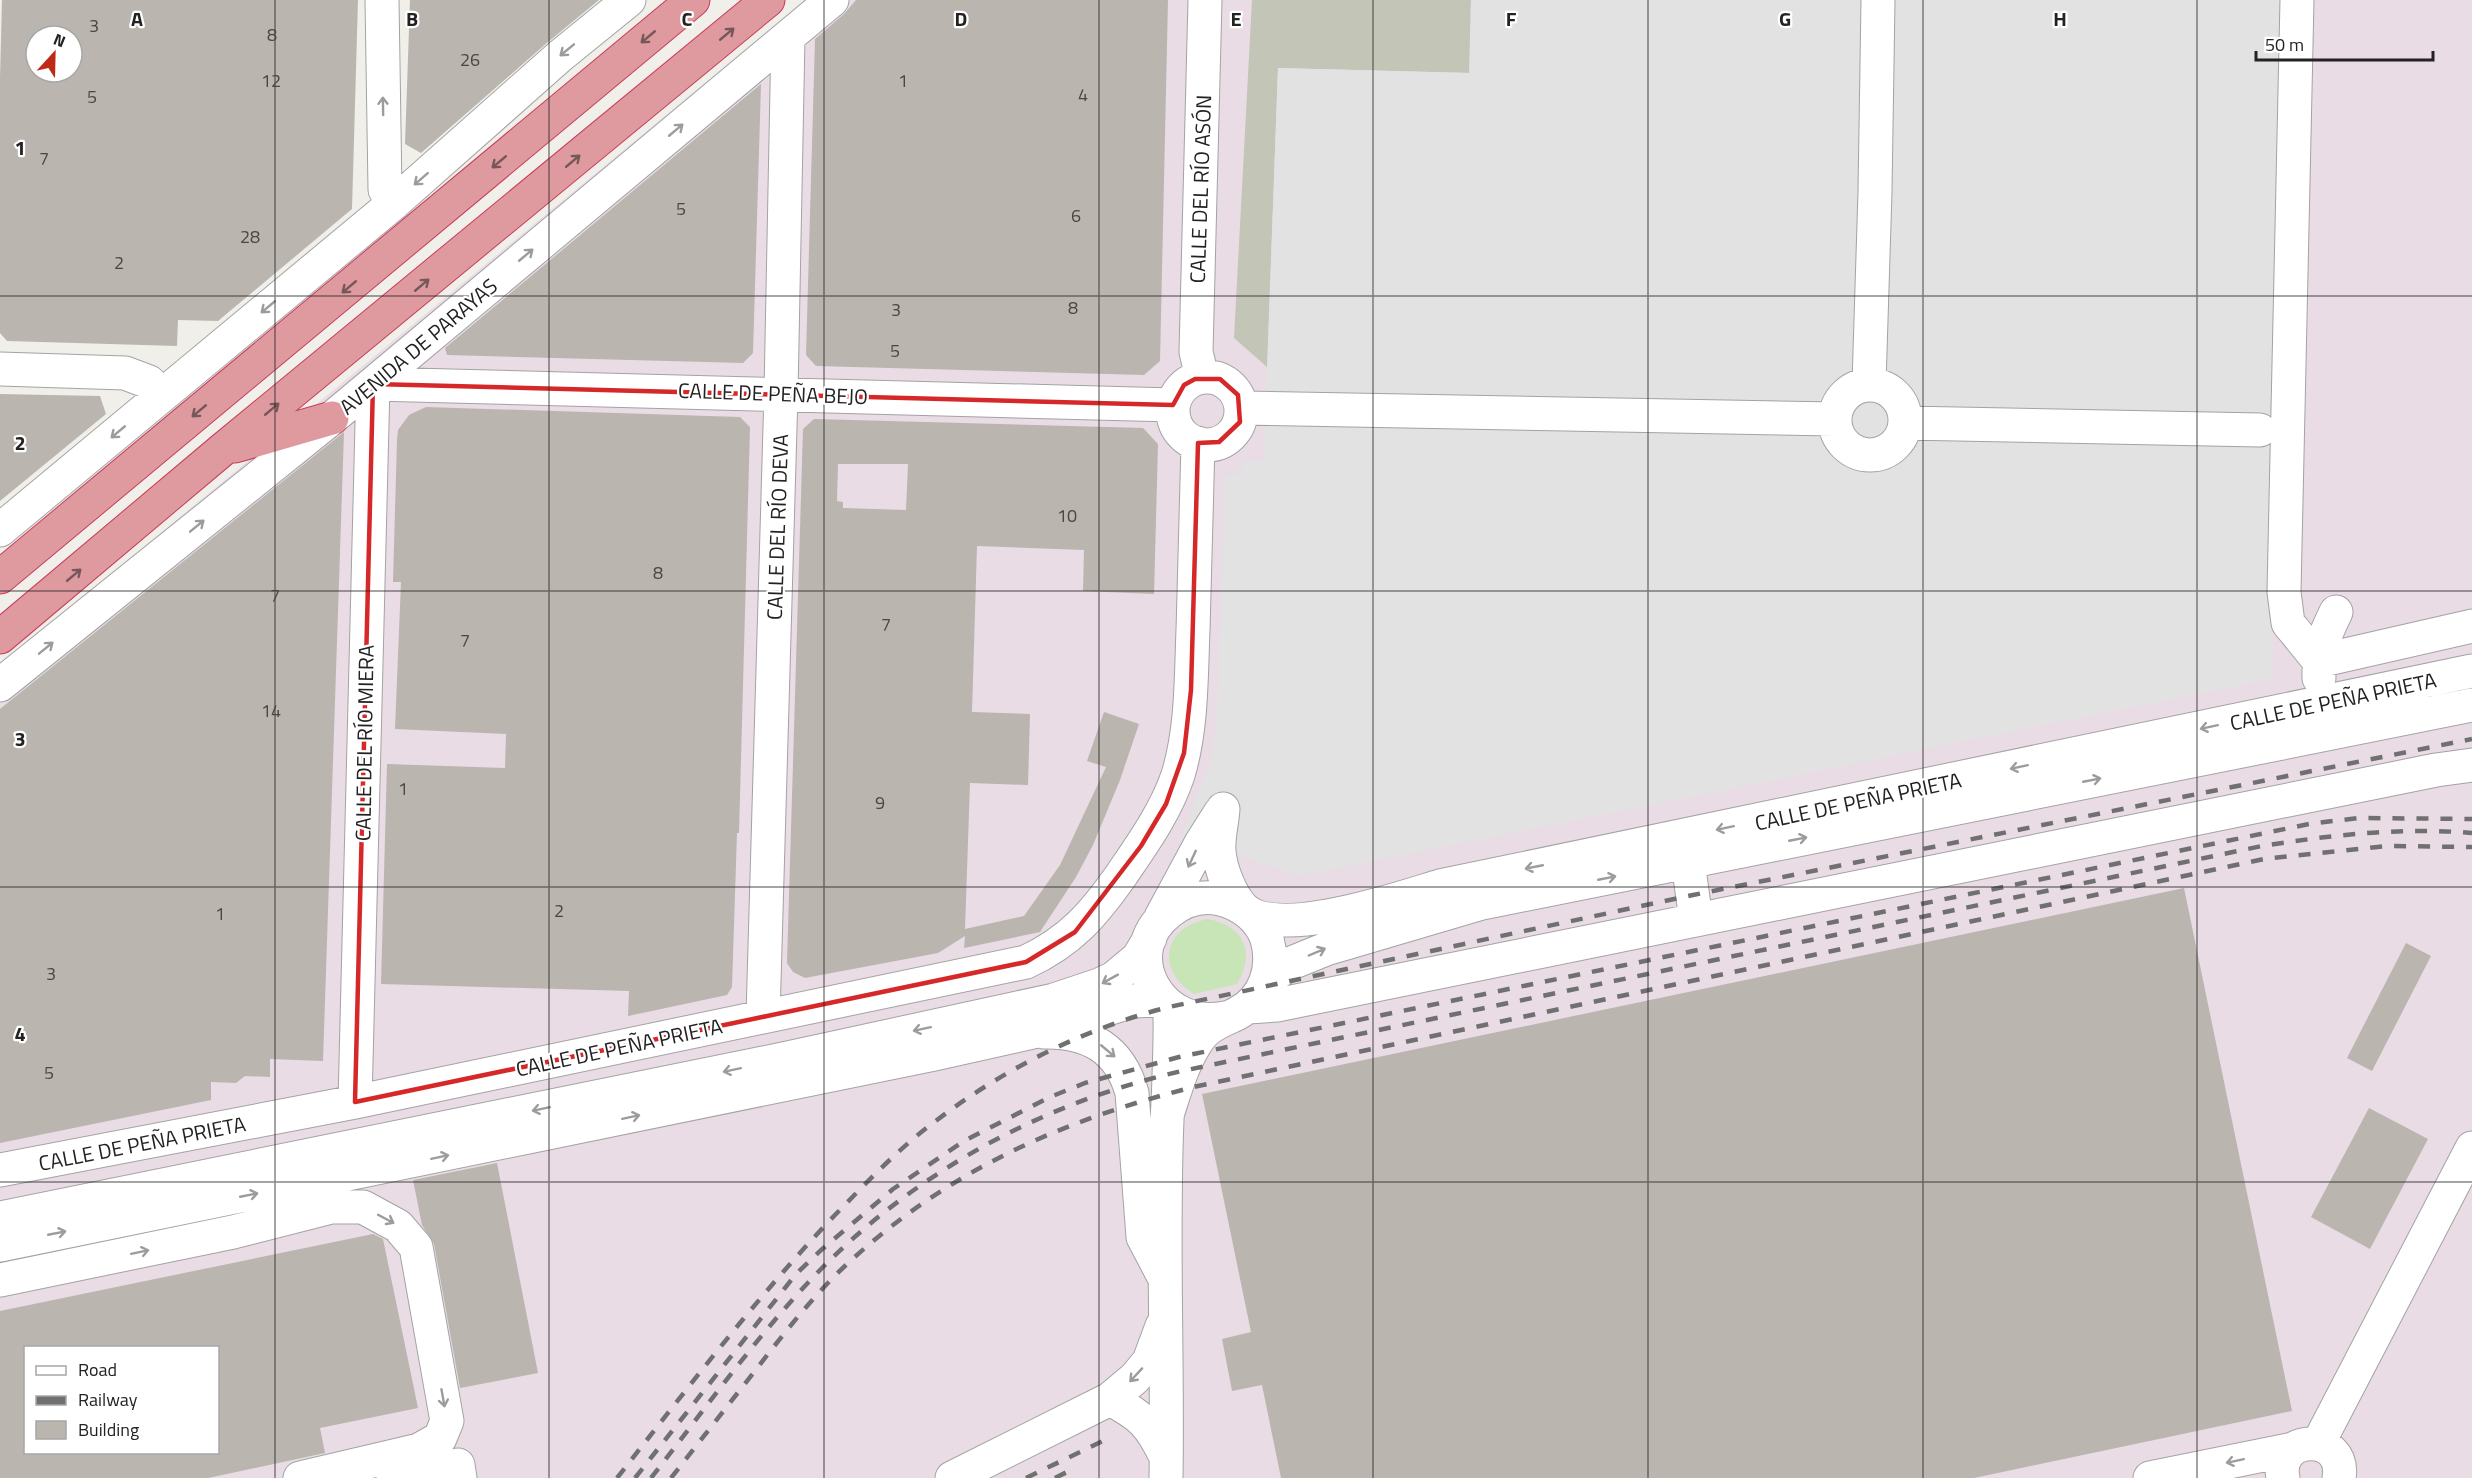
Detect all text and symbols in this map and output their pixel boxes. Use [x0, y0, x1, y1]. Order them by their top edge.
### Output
text: A [131, 3, 143, 34]
text: B [406, 3, 418, 34]
text: C [682, 3, 693, 34]
text: D [955, 3, 967, 34]
text: E [1230, 3, 1242, 34]
text: F [1506, 3, 1517, 34]
text: G [1779, 3, 1791, 34]
text: H [2053, 3, 2067, 34]
house number: 3 [89, 12, 99, 39]
house number: 8 [267, 21, 277, 48]
north arrow [24, 24, 84, 84]
scale bar [2256, 24, 2433, 62]
text: N [50, 27, 69, 53]
one-way arrow [719, 27, 734, 41]
one-way arrow [641, 31, 657, 44]
text: 50 m [2265, 31, 2304, 58]
one-way arrow [560, 43, 575, 57]
house number: 26 [460, 46, 480, 73]
house number: 12 [261, 67, 281, 94]
house number: 1 [898, 67, 908, 94]
house number: 4 [1078, 81, 1088, 108]
house number: 5 [87, 83, 97, 110]
street label: CALLE DEL RÍO ASÓN [1181, 94, 1219, 284]
one-way arrow [377, 96, 389, 116]
one-way arrow [668, 124, 684, 137]
text: 1 [14, 132, 26, 163]
house number: 7 [39, 145, 49, 172]
one-way arrow [565, 154, 580, 168]
one-way arrow [491, 155, 507, 168]
one-way arrow [414, 172, 429, 186]
house number: 5 [676, 195, 686, 222]
house number: 6 [1071, 202, 1081, 229]
house number: 28 [240, 223, 260, 250]
house number: 2 [114, 249, 124, 276]
one-way arrow [518, 249, 534, 262]
street label: AVENIDA DE PARAYAS [332, 270, 504, 422]
one-way arrow [414, 278, 429, 292]
one-way arrow [341, 280, 357, 293]
house number: 8 [1068, 294, 1078, 321]
house number: 3 [891, 296, 901, 323]
one-way arrow [261, 300, 277, 313]
house number: 5 [890, 337, 900, 364]
street label: CALLE DE PEÑA BEJO [678, 374, 868, 412]
one-way arrow [264, 402, 279, 416]
one-way arrow [191, 405, 207, 418]
one-way arrow [110, 425, 126, 438]
text: 2 [14, 427, 26, 458]
street label: CALLE DEL RÍO DEVA [758, 433, 796, 621]
house number: 10 [1057, 502, 1077, 529]
one-way arrow [189, 520, 205, 533]
house number: 8 [653, 559, 663, 586]
one-way arrow [66, 568, 81, 582]
house number: 7 [270, 582, 280, 609]
house number: 7 [881, 611, 891, 638]
house number: 7 [460, 627, 470, 654]
one-way arrow [37, 642, 53, 655]
street label: CALLE DEL RÍO MIERA [346, 644, 382, 841]
street label: CALLE DE PEÑA PRIETA [2227, 663, 2440, 739]
house number: 14 [261, 697, 281, 724]
one-way arrow [2200, 722, 2220, 733]
text: 3 [14, 723, 26, 754]
one-way arrow [2009, 762, 2029, 773]
street label: CALLE DE PEÑA PRIETA [1752, 763, 1965, 839]
one-way arrow [2082, 774, 2102, 785]
house number: 1 [398, 775, 408, 802]
house number: 9 [875, 789, 885, 816]
one-way arrow [1716, 823, 1735, 835]
one-way arrow [1788, 833, 1807, 844]
one-way arrow [1186, 850, 1198, 868]
one-way arrow [1525, 862, 1544, 874]
one-way arrow [1597, 872, 1616, 883]
house number: 2 [554, 897, 564, 924]
house number: 1 [215, 900, 225, 927]
one-way arrow [1307, 946, 1325, 958]
house number: 3 [46, 960, 56, 987]
one-way arrow [1102, 973, 1119, 985]
street label: CALLE DE PEÑA PRIETA [513, 1009, 726, 1085]
text: 4 [14, 1018, 26, 1049]
one-way arrow [913, 1023, 932, 1035]
one-way arrow [1100, 1045, 1116, 1058]
house number: 5 [44, 1059, 54, 1086]
one-way arrow [722, 1064, 741, 1076]
one-way arrow [531, 1104, 551, 1115]
street label: CALLE DE PEÑA PRIETA [36, 1107, 249, 1179]
one-way arrow [620, 1111, 640, 1122]
one-way arrow [429, 1151, 449, 1162]
one-way arrow [238, 1189, 258, 1200]
one-way arrow [377, 1213, 394, 1225]
one-way arrow [47, 1227, 67, 1238]
one-way arrow [129, 1246, 149, 1257]
legend [24, 1346, 219, 1454]
text: Road [78, 1356, 117, 1383]
one-way arrow [1130, 1367, 1144, 1382]
text: Railway [78, 1386, 138, 1413]
one-way arrow [438, 1388, 449, 1408]
text: Building [78, 1416, 139, 1443]
one-way arrow [2226, 1455, 2245, 1467]

